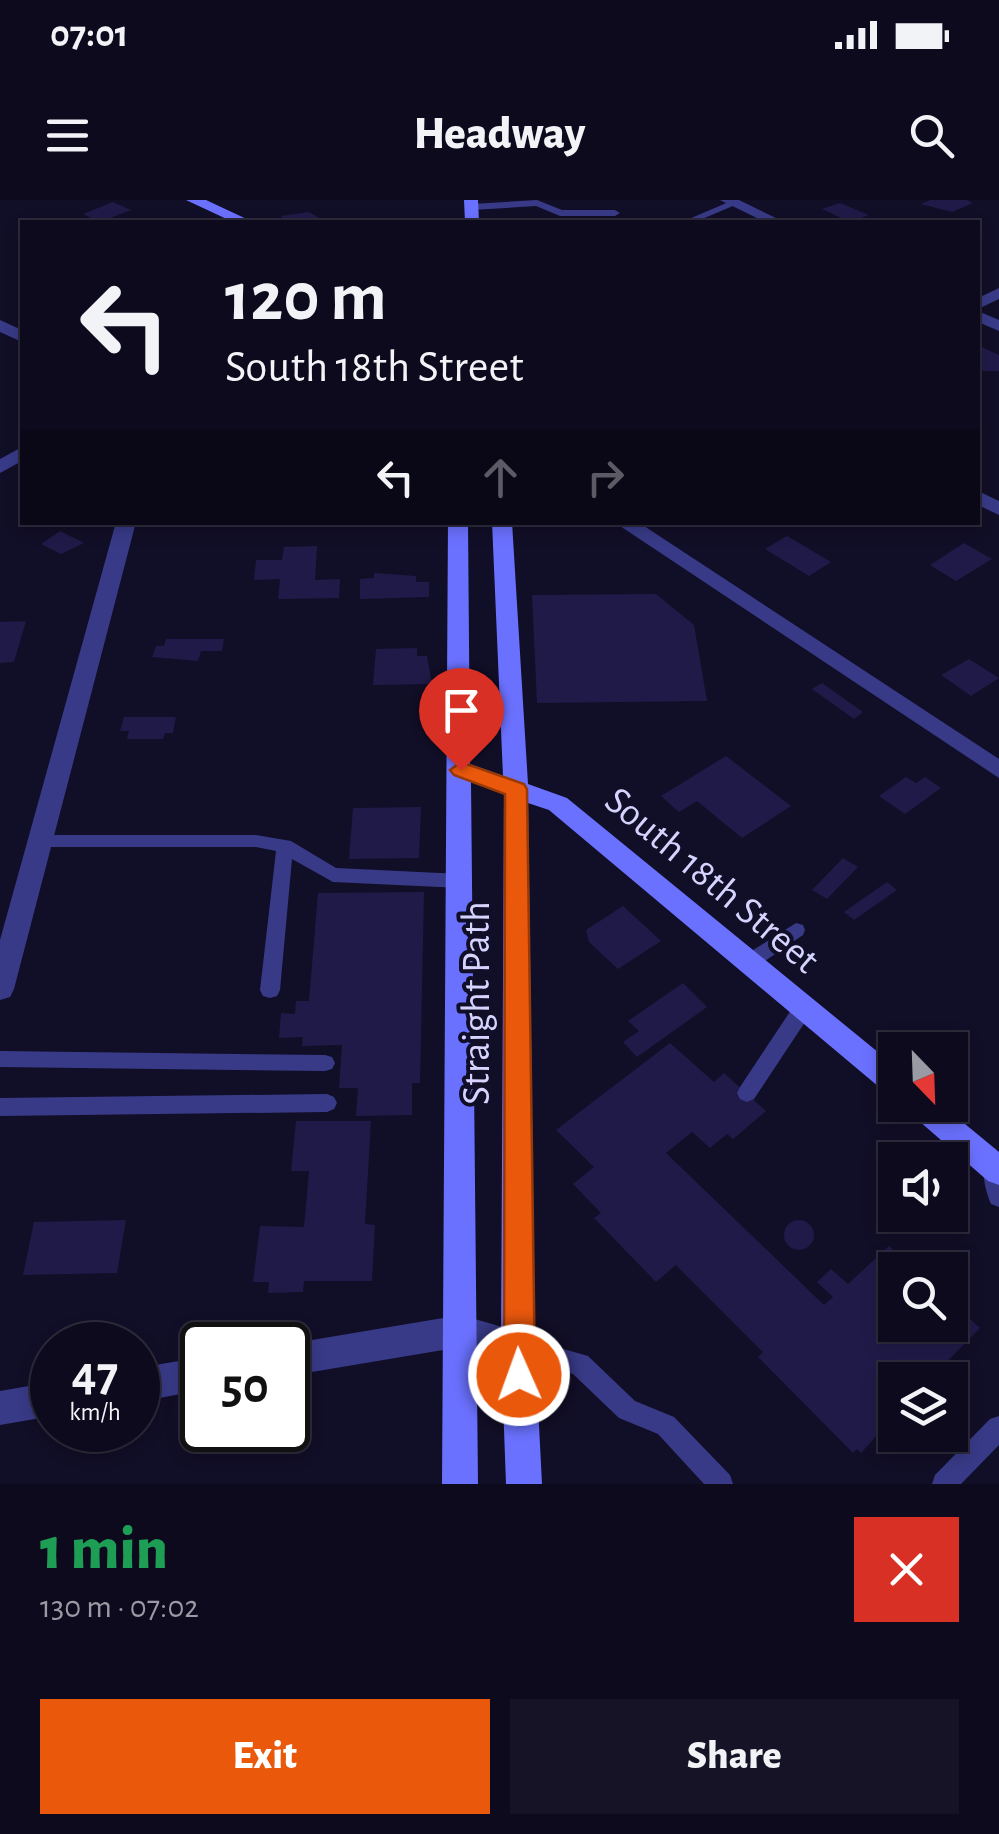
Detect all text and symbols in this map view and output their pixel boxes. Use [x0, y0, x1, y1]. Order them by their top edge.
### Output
text: 07:01 [50, 16, 128, 54]
icon: menu [40, 108, 95, 163]
icon: search [904, 108, 959, 163]
text: Headway [414, 112, 585, 157]
icon: left [60, 260, 190, 390]
text: 120 m [225, 263, 387, 333]
text: South 18th Street [225, 345, 524, 390]
icon: left [368, 450, 423, 505]
icon: ahead [473, 450, 528, 505]
icon: right [578, 450, 633, 505]
pin [419, 668, 504, 771]
icon: arrive [434, 683, 489, 738]
street label: South 18th Street [597, 780, 826, 981]
street label: Straight Path [457, 901, 497, 1105]
north arrow [878, 1032, 968, 1122]
map controls [878, 1032, 968, 1452]
button: sound [878, 1142, 968, 1232]
button: search [878, 1252, 968, 1342]
speed limit sign: 50 [180, 1322, 310, 1452]
position arrow [467, 1323, 571, 1427]
text: 47 [72, 1350, 118, 1400]
button: layers [878, 1362, 968, 1452]
text: km/h [69, 1400, 121, 1425]
button: close [854, 1517, 959, 1622]
text: 1 min [40, 1520, 168, 1580]
text: 130 m · 07:02 [40, 1591, 199, 1623]
button: Exit [40, 1699, 490, 1814]
button: Share [510, 1699, 959, 1814]

